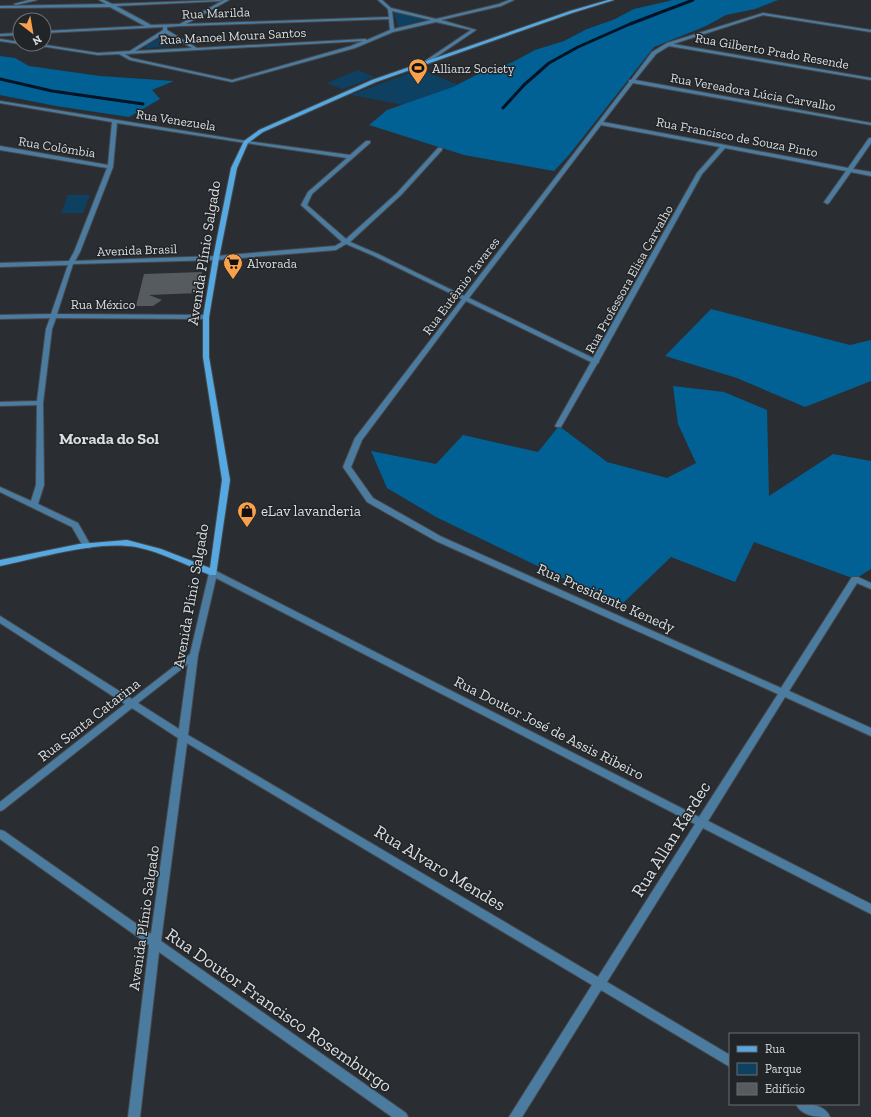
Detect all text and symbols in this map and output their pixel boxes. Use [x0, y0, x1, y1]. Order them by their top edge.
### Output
street label: Rua Marilda [182, 4, 251, 22]
north arrow [12, 12, 52, 52]
street label: Rua Manoel Moura Santos [159, 25, 307, 47]
street label: Rua Gilberto Prado Resende [694, 30, 850, 72]
text: N [29, 32, 44, 48]
sports icon: Allianz Society [407, 57, 429, 85]
place label: Allianz Society [432, 61, 515, 76]
street label: Rua Vereadora Lúcia Carvalho [669, 70, 837, 114]
street label: Rua Venezuela [135, 106, 218, 134]
street label: Rua Francisco de Souza Pinto [655, 114, 819, 160]
street label: Rua Colômbia [17, 134, 97, 161]
street label: Avenida Plínio Salgado [184, 179, 224, 327]
street label: Rua Professora Elisa Carvalho [582, 202, 676, 356]
street label: Rua Eutêmio Tavares [419, 234, 503, 338]
street label: Avenida Brasil [97, 241, 178, 259]
supermarket icon: Alvorada [222, 252, 244, 280]
place label: Alvorada [247, 256, 298, 271]
street label: Rua México [71, 297, 136, 312]
district label: Morada do Sol [59, 429, 160, 448]
shop icon: eLav lavanderia [236, 500, 258, 528]
place label: eLav lavanderia [261, 502, 361, 520]
street label: Avenida Plínio Salgado [169, 522, 213, 670]
street label: Rua Presidente Kenedy [534, 560, 678, 637]
street label: Rua Doutor José de Assis Ribeiro [451, 672, 647, 784]
street label: Rua Santa Catarina [34, 675, 144, 765]
street label: Rua Allan Kardec [627, 777, 715, 901]
street label: Rua Alvaro Mendes [371, 820, 510, 916]
street label: Avenida Plínio Salgado [125, 844, 163, 992]
street label: Rua Doutor Francisco Rosemburgo [162, 923, 396, 1097]
legend [729, 1033, 859, 1105]
text: Rua [765, 1042, 785, 1056]
text: Parque [765, 1062, 802, 1076]
text: Edifício [765, 1082, 805, 1096]

